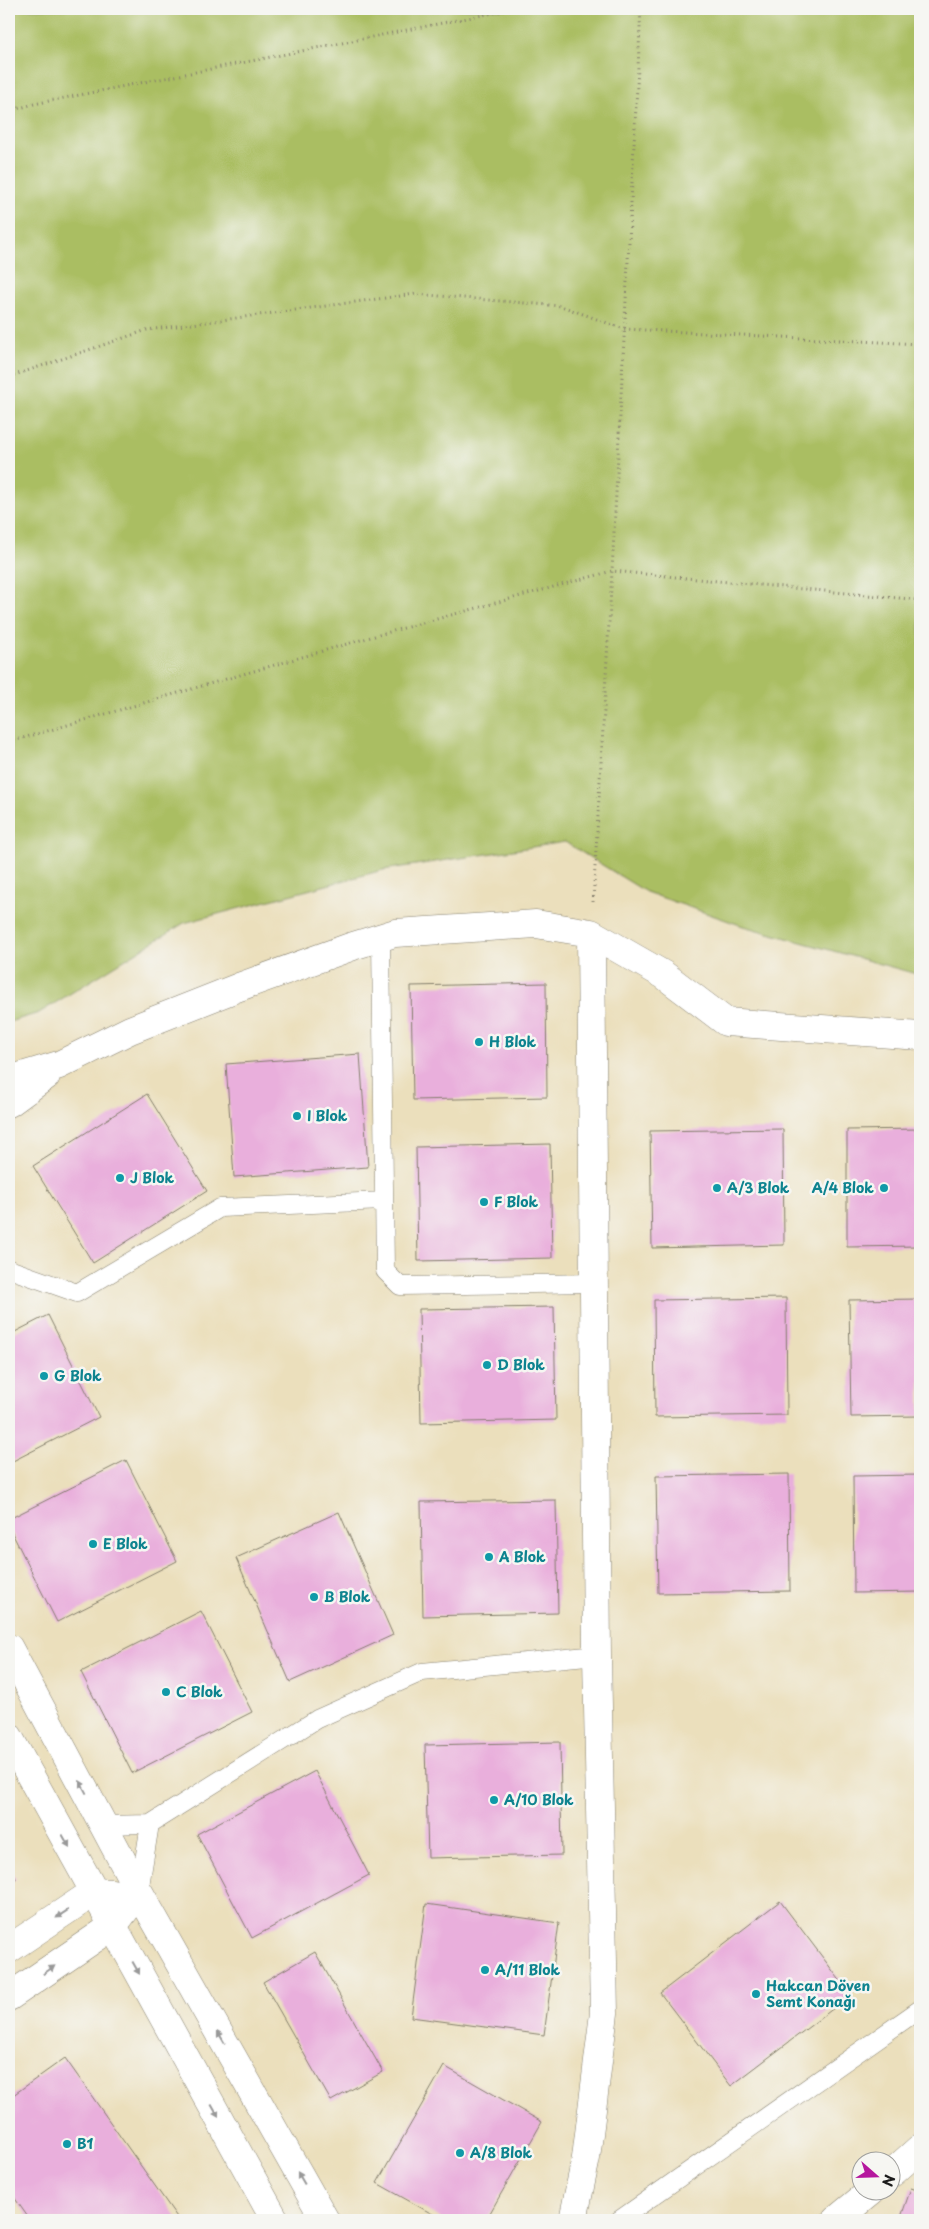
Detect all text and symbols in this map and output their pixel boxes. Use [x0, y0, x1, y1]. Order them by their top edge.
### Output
place label: H Blok [489, 1031, 537, 1052]
marker: H Blok [473, 1036, 485, 1048]
place label: I Blok [307, 1105, 348, 1126]
marker: I Blok [291, 1110, 303, 1122]
place label: J Blok [130, 1167, 174, 1188]
marker: J Blok [114, 1172, 126, 1184]
place label: A/3 Blok [727, 1177, 790, 1198]
place label: A/4 Blok [812, 1177, 874, 1198]
marker: A/3 Blok [711, 1182, 723, 1194]
marker: A/4 Blok [878, 1182, 890, 1194]
place label: F Blok [494, 1191, 539, 1212]
marker: F Blok [478, 1196, 490, 1208]
place label: D Blok [497, 1354, 545, 1375]
marker: D Blok [481, 1359, 493, 1371]
place label: G Blok [54, 1365, 102, 1386]
marker: G Blok [38, 1370, 50, 1382]
place label: E Blok [103, 1533, 148, 1554]
marker: E Blok [87, 1538, 99, 1550]
place label: A Blok [498, 1546, 546, 1567]
marker: A Blok [483, 1551, 495, 1563]
place label: B Blok [324, 1586, 371, 1607]
marker: B Blok [308, 1591, 320, 1603]
place label: C Blok [176, 1681, 223, 1702]
marker: C Blok [160, 1686, 172, 1698]
one-way arrow [79, 1780, 87, 1795]
place label: A/10 Blok [504, 1789, 574, 1810]
marker: A/10 Blok [488, 1794, 500, 1806]
one-way arrow [62, 1833, 70, 1848]
one-way arrow [55, 1909, 68, 1919]
place label: A/11 Blok [495, 1959, 560, 1980]
one-way arrow [132, 1962, 141, 1975]
marker: A/11 Blok [479, 1964, 491, 1976]
one-way arrow [42, 1965, 56, 1975]
place label: Hakcan Döven Semt Konağı [766, 1975, 870, 2012]
marker: Hakcan Döven Semt Konağı [750, 1988, 762, 2000]
one-way arrow [217, 2029, 225, 2044]
one-way arrow [211, 2103, 219, 2118]
place label: B1 [77, 2133, 94, 2154]
marker: B1 [61, 2138, 73, 2150]
place label: A/8 Blok [470, 2142, 532, 2163]
marker: A/8 Blok [454, 2147, 466, 2159]
north arrow [852, 2152, 902, 2202]
one-way arrow [297, 2171, 306, 2184]
text: N [877, 2172, 900, 2189]

